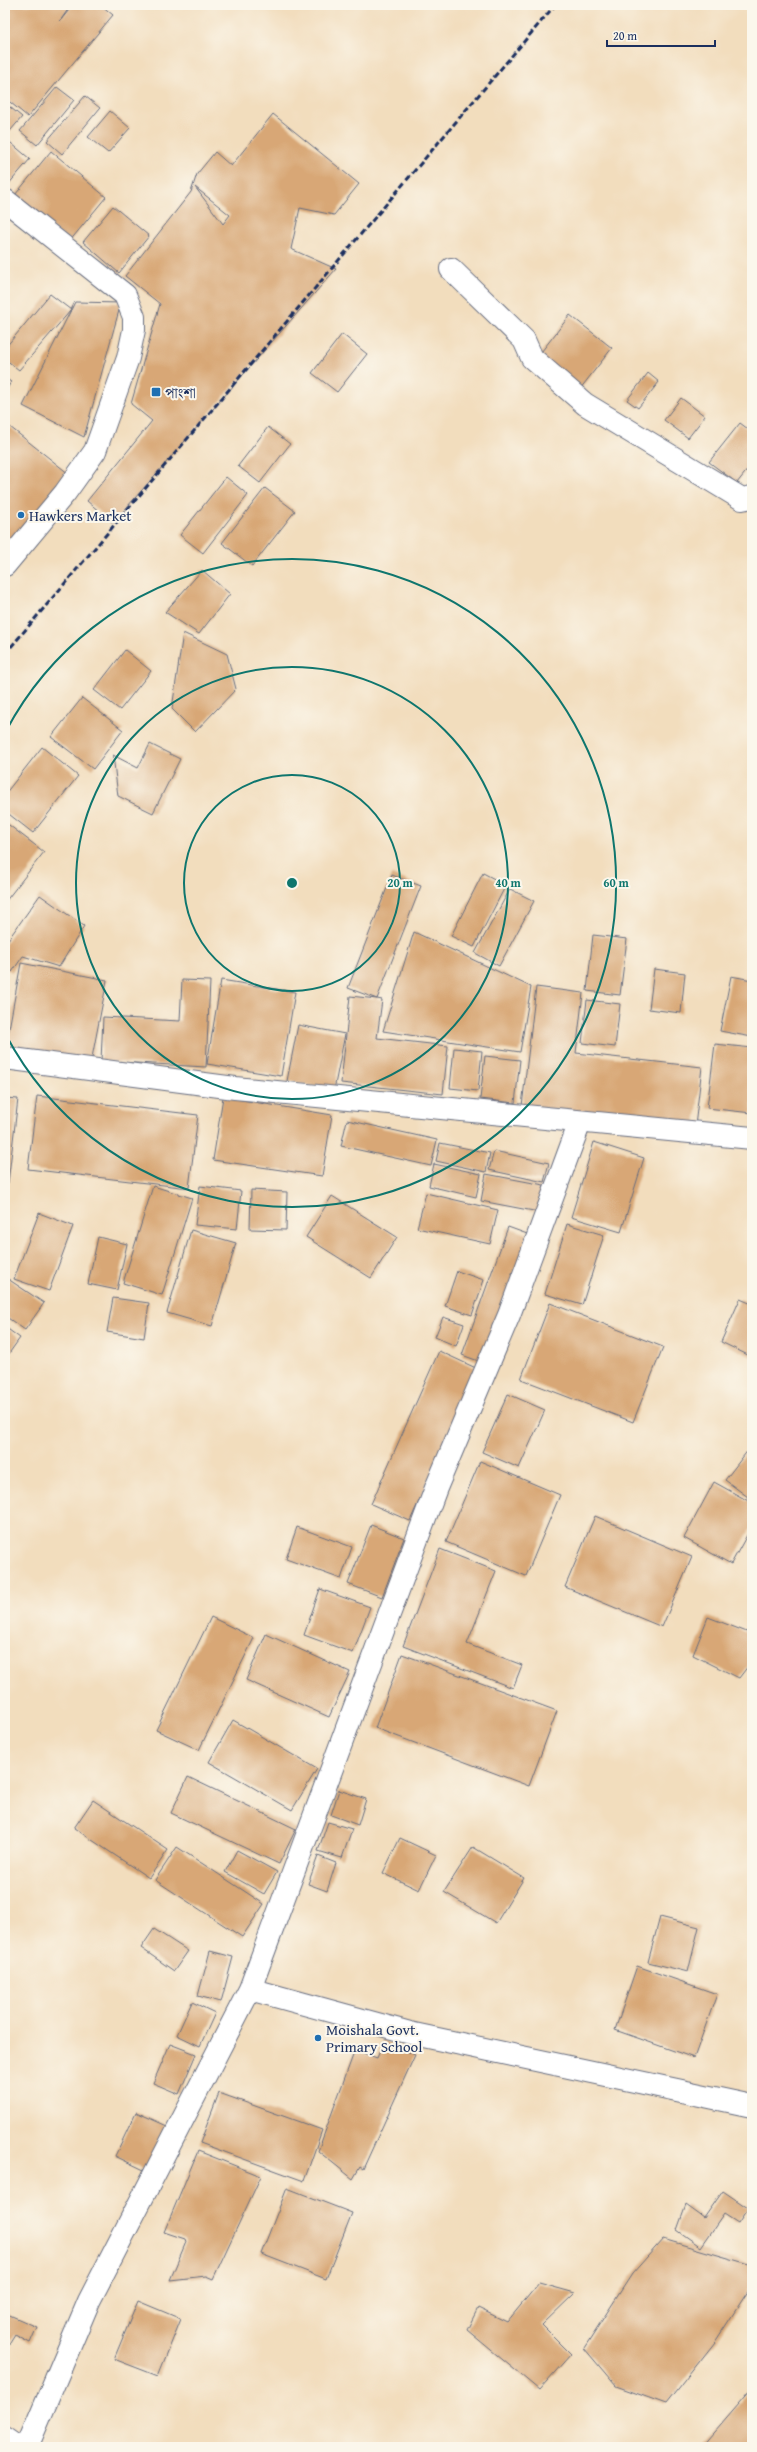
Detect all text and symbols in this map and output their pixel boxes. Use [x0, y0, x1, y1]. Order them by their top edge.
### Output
scale bar [607, 22, 715, 48]
text: 20 m [613, 27, 637, 44]
place label: পাংশা [165, 382, 196, 403]
marker: পাংশা [150, 386, 162, 398]
place label: Hawkers Market [29, 505, 132, 526]
marker: Hawkers Market [16, 510, 26, 520]
text: 20 m [387, 874, 413, 891]
text: 40 m [495, 874, 521, 891]
text: 60 m [603, 874, 629, 891]
centre of rings [285, 876, 299, 890]
place label: Moishala Govt. Primary School [326, 2019, 422, 2057]
marker: Moishala Govt. Primary School [313, 2033, 323, 2043]

